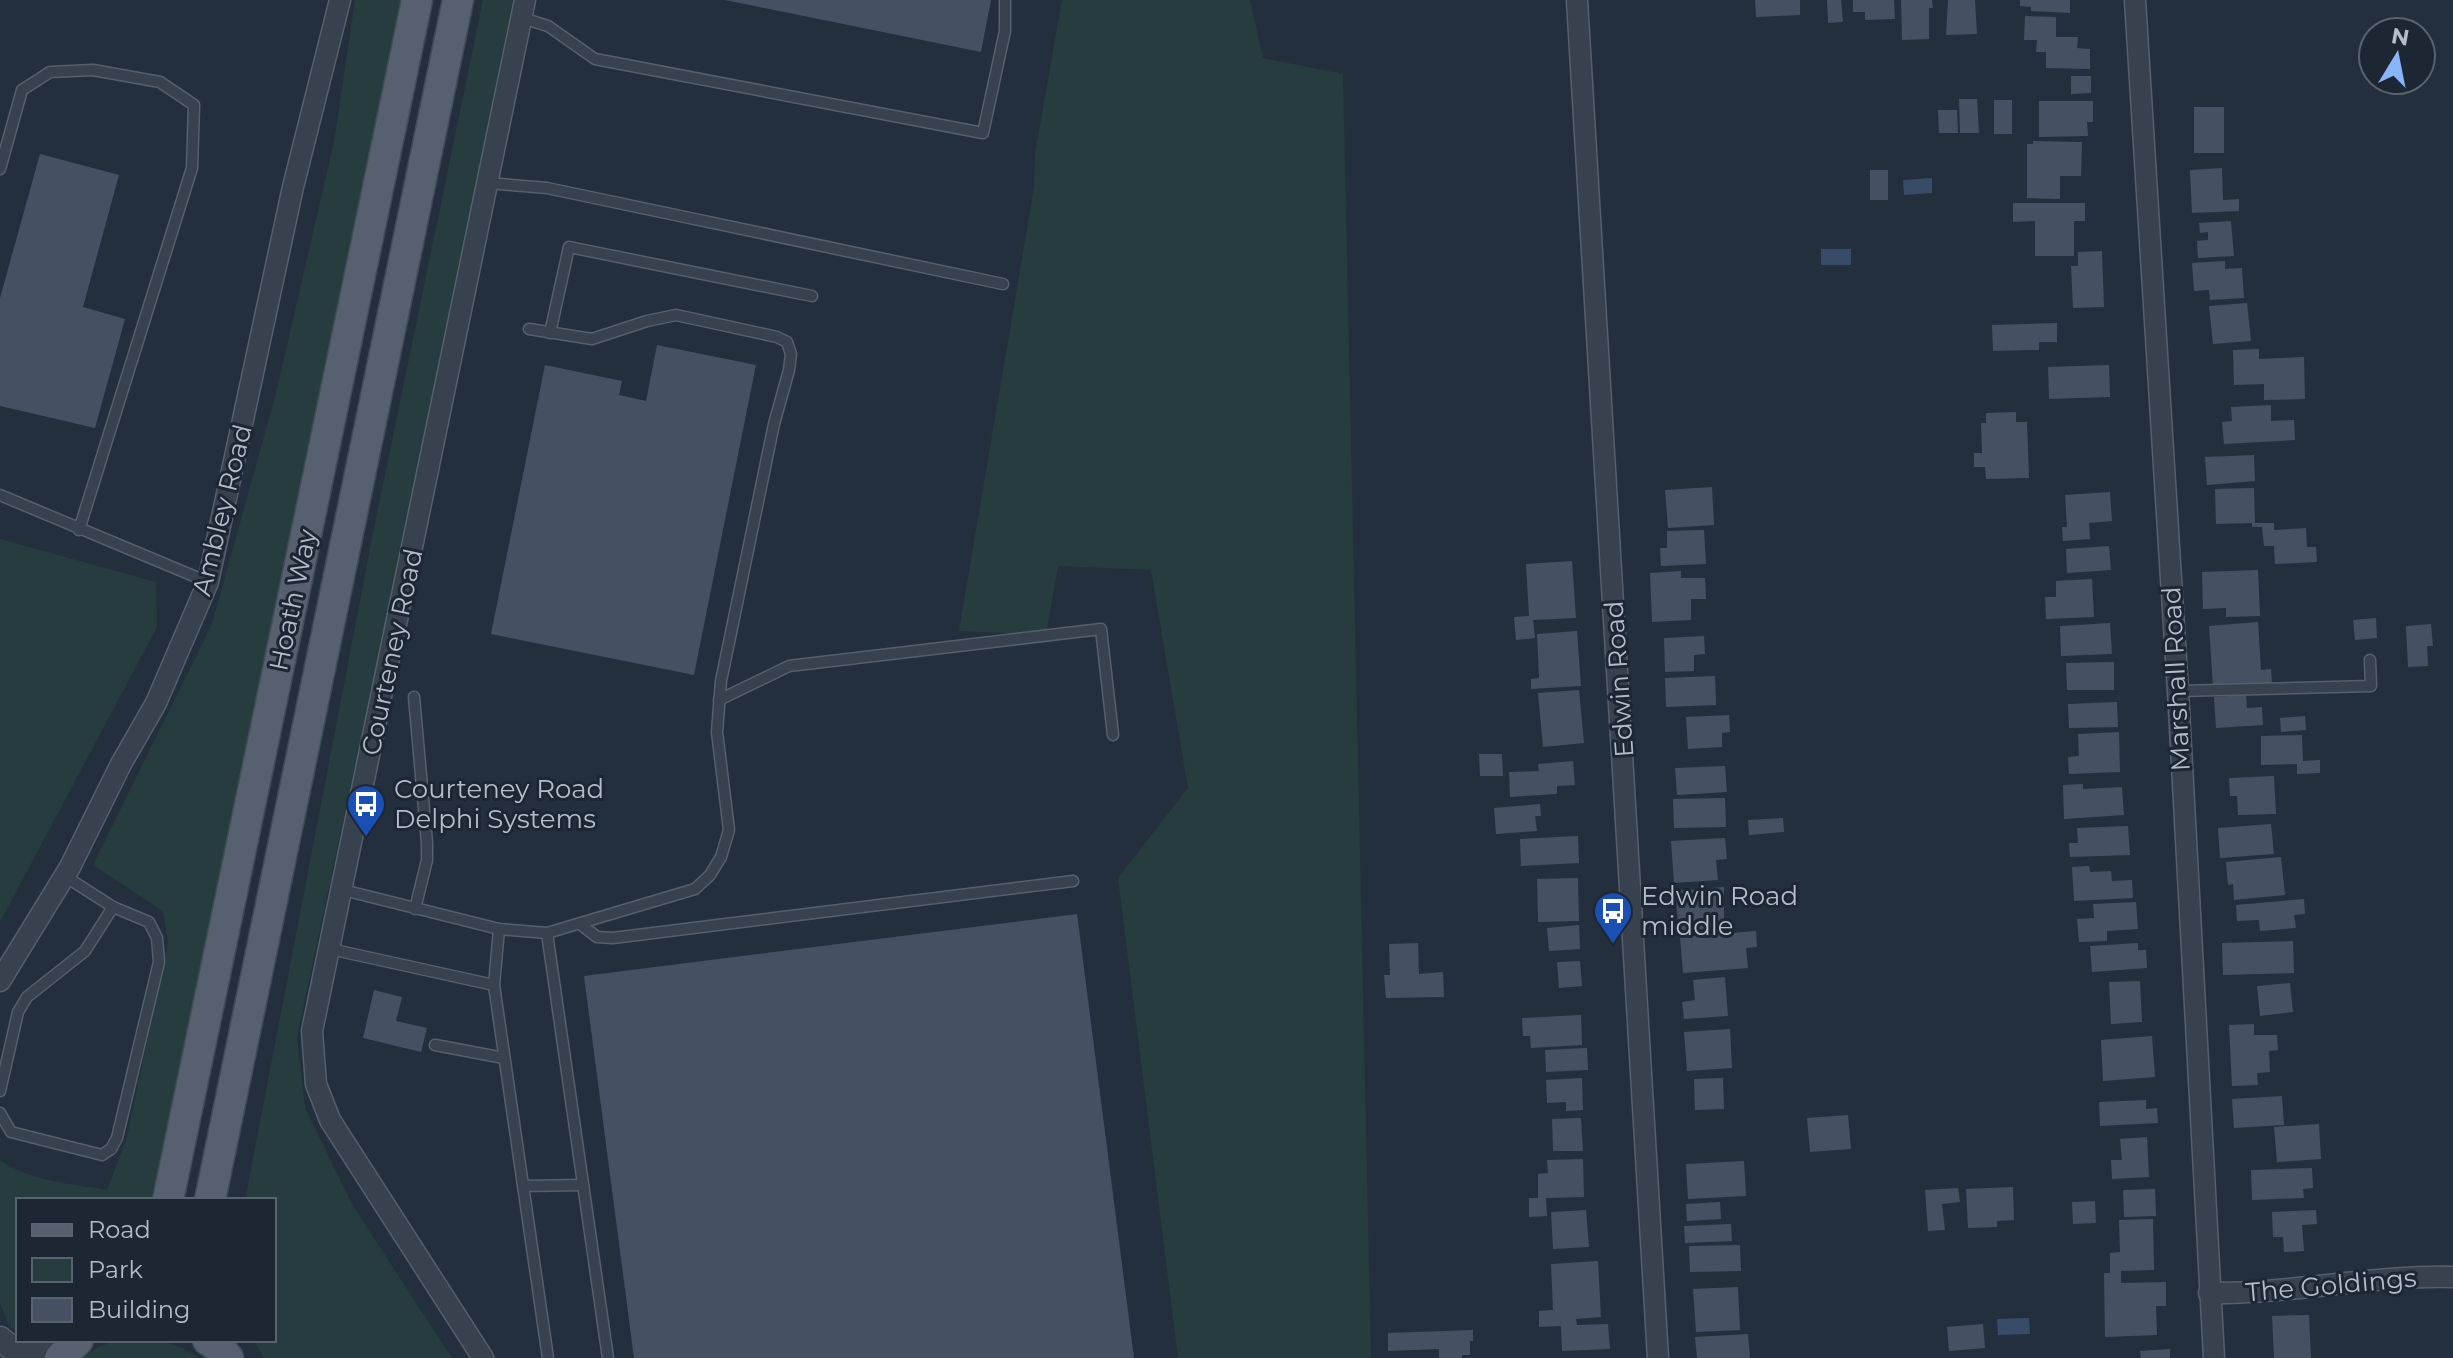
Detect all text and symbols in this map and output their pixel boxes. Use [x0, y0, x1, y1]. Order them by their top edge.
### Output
north arrow [2357, 16, 2437, 96]
text: N [2389, 22, 2411, 52]
street label: Ambley Road [185, 421, 259, 599]
street label: Hoath Way [262, 525, 324, 674]
street label: Courteney Road [354, 546, 430, 758]
street label: Marshall Road [2155, 586, 2197, 772]
street label: Edwin Road [1598, 600, 1640, 758]
place label: Courteney Road Delphi Systems [394, 773, 604, 835]
bus stop icon: Courteney Road Delphi Systems [345, 783, 387, 838]
place label: Edwin Road middle [1641, 880, 1798, 942]
bus stop icon: Edwin Road middle [1592, 890, 1634, 945]
legend [16, 1198, 276, 1342]
text: Road [88, 1215, 151, 1244]
text: Park [88, 1255, 143, 1284]
street label: The Goldings [2244, 1262, 2418, 1308]
text: Building [88, 1295, 191, 1324]

